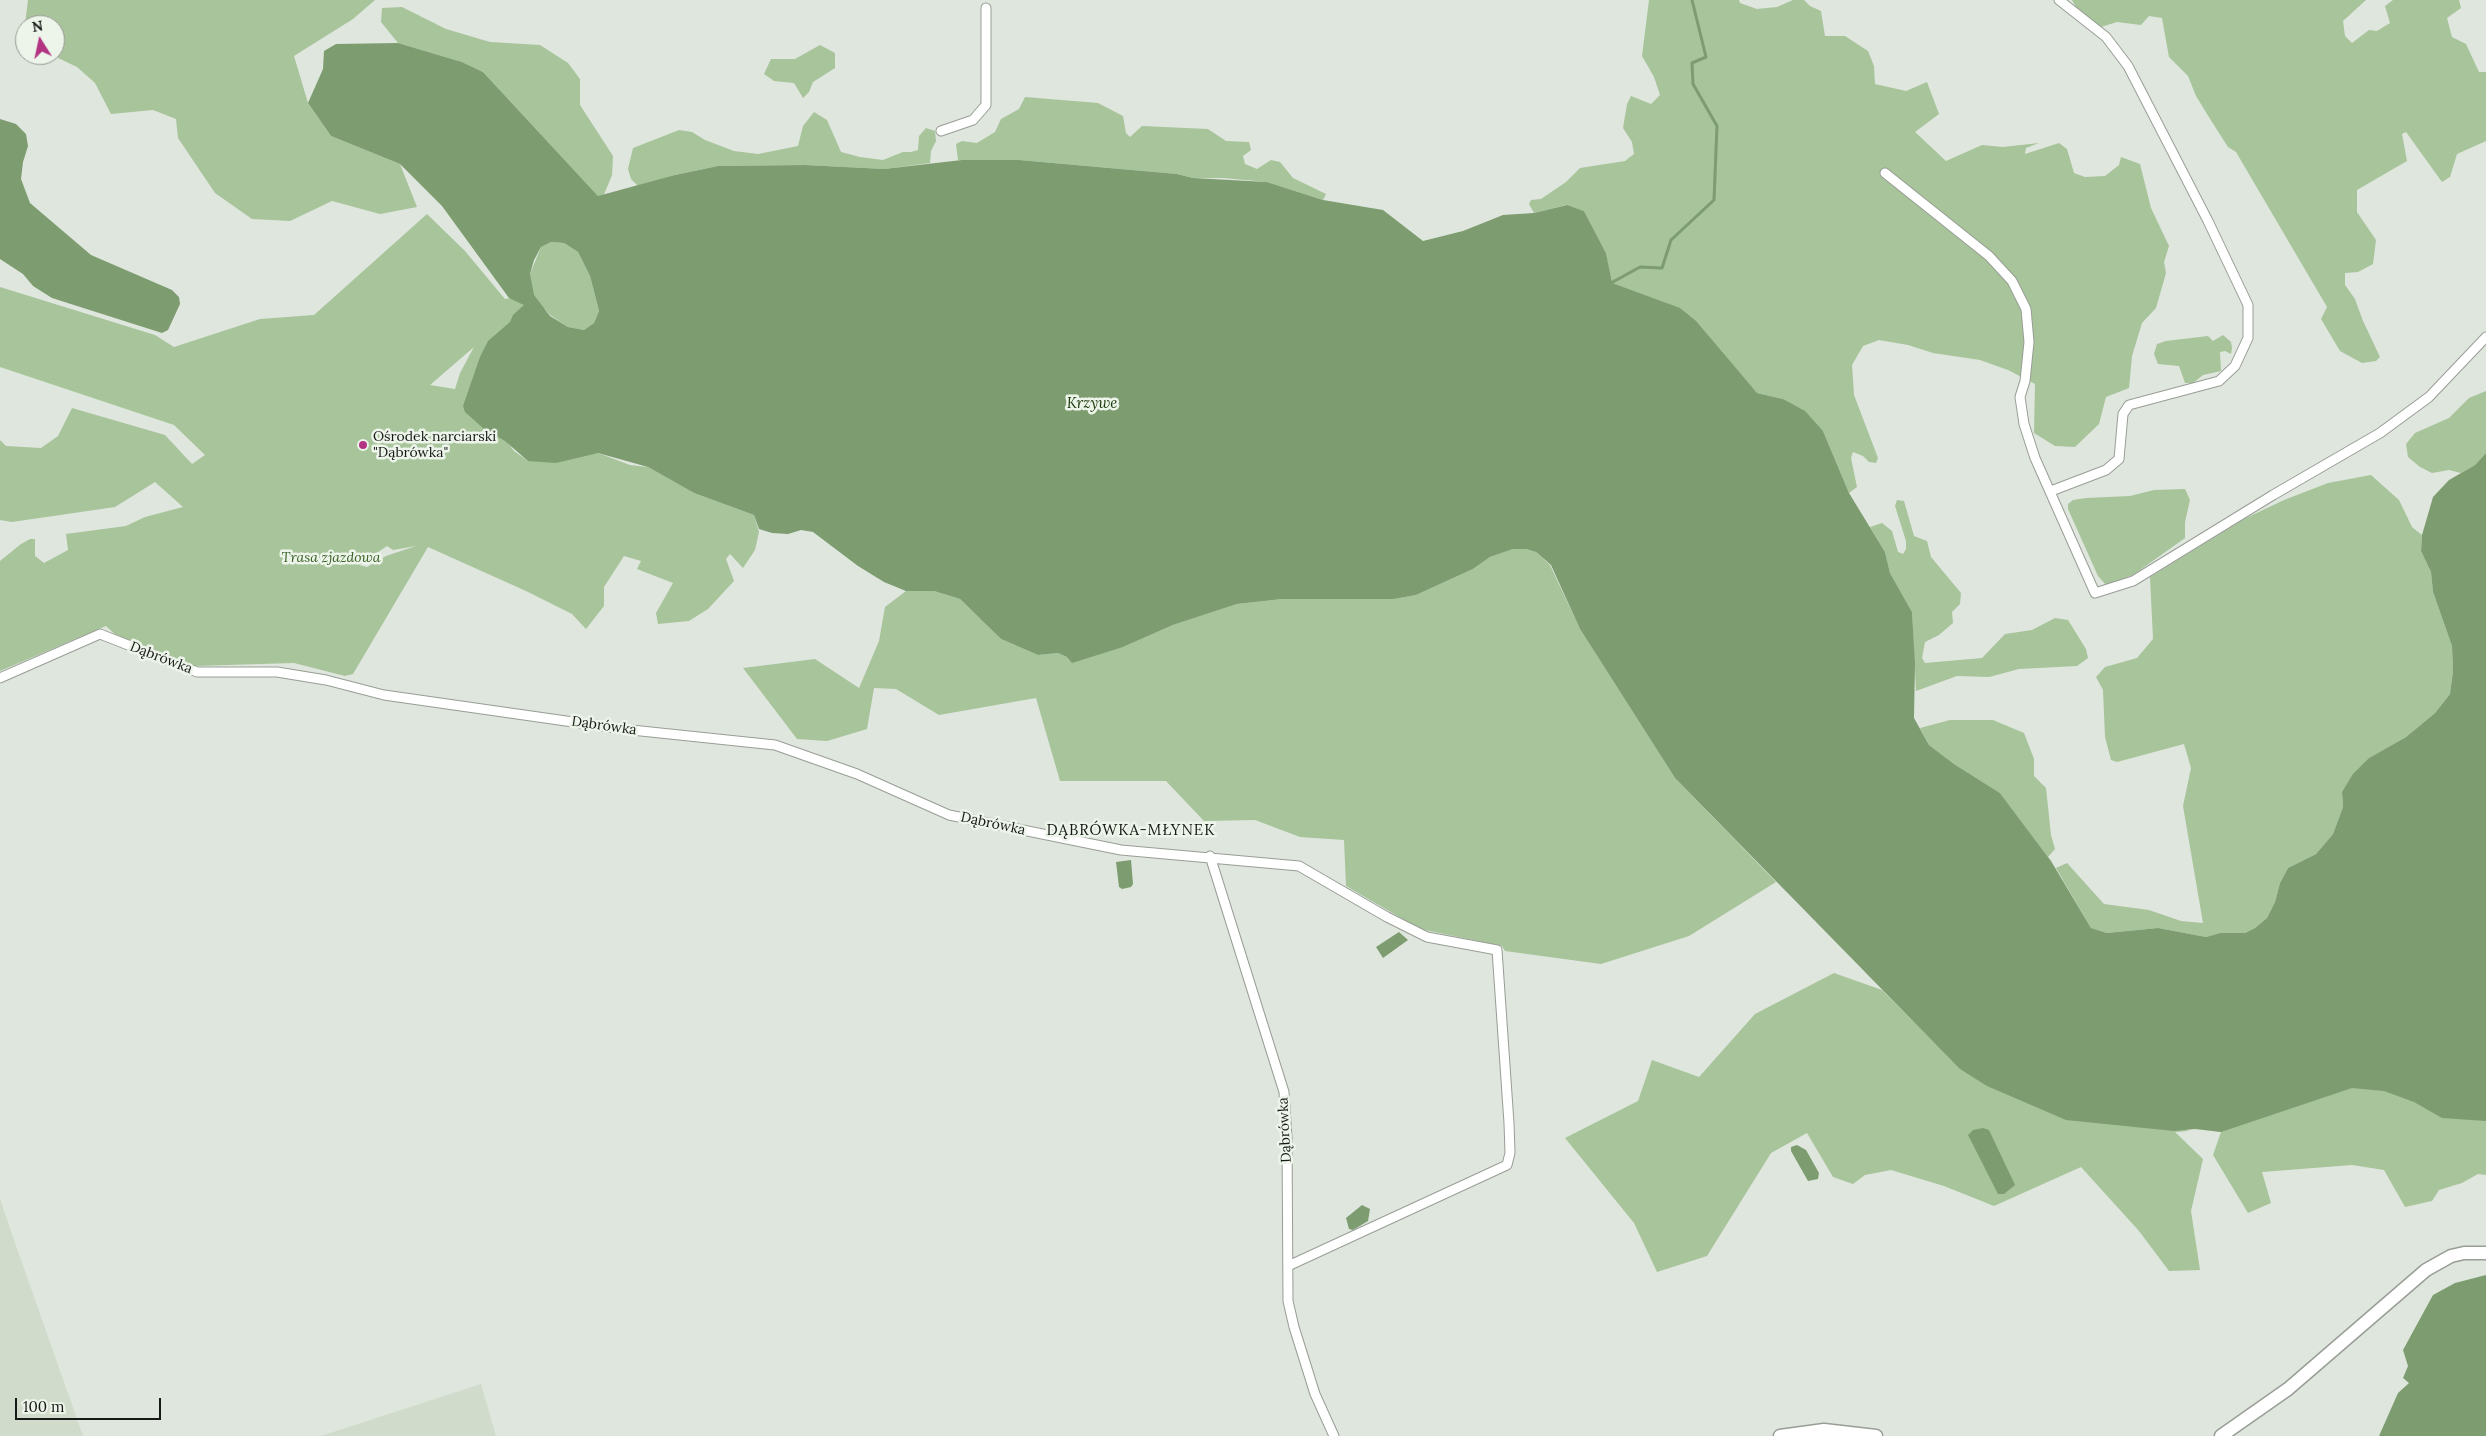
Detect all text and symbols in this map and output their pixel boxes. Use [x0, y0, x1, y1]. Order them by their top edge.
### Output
north arrow [15, 15, 65, 65]
text: N [31, 16, 44, 36]
water label: Krzywe [1067, 395, 1117, 413]
place label: Ośrodek narciarski "Dąbrówka" [373, 429, 496, 462]
marker: Ośrodek narciarski "Dąbrówka" [357, 439, 369, 451]
park label: Trasa zjazdowa [282, 550, 380, 566]
street label: Dąbrówka [127, 638, 195, 678]
street label: Dąbrówka [570, 713, 638, 739]
street label: Dąbrówka [959, 809, 1027, 839]
district label: DĄBRÓWKA-MŁYNEK [1045, 822, 1217, 840]
street label: Dąbrówka [1275, 1097, 1295, 1163]
scale bar [18, 1388, 164, 1420]
text: 100 m [23, 1397, 64, 1416]

